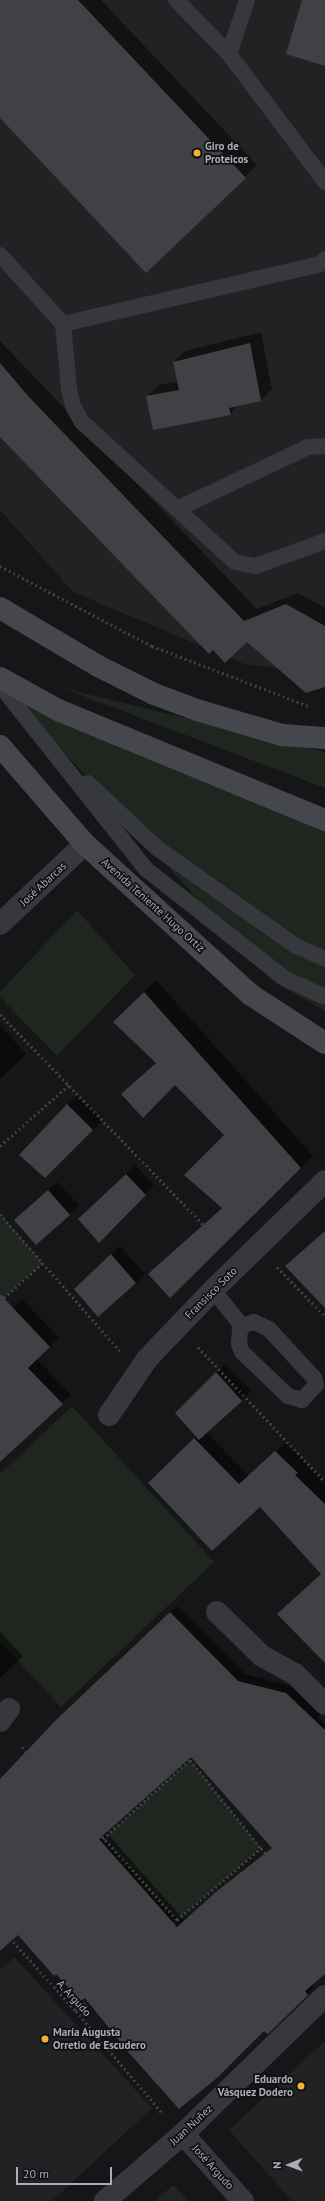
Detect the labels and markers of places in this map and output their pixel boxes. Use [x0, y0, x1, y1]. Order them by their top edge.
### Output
place label: Giro de Proteicos [205, 140, 248, 166]
marker: Giro de Proteicos [192, 148, 202, 158]
place label: María Augusta Orretio de Escudero [53, 2026, 146, 2052]
marker: María Augusta Orretio de Escudero [40, 2034, 50, 2044]
place label: Eduardo Vásquez Dodero [217, 2073, 293, 2099]
marker: Eduardo Vásquez Dodero [296, 2081, 306, 2091]

